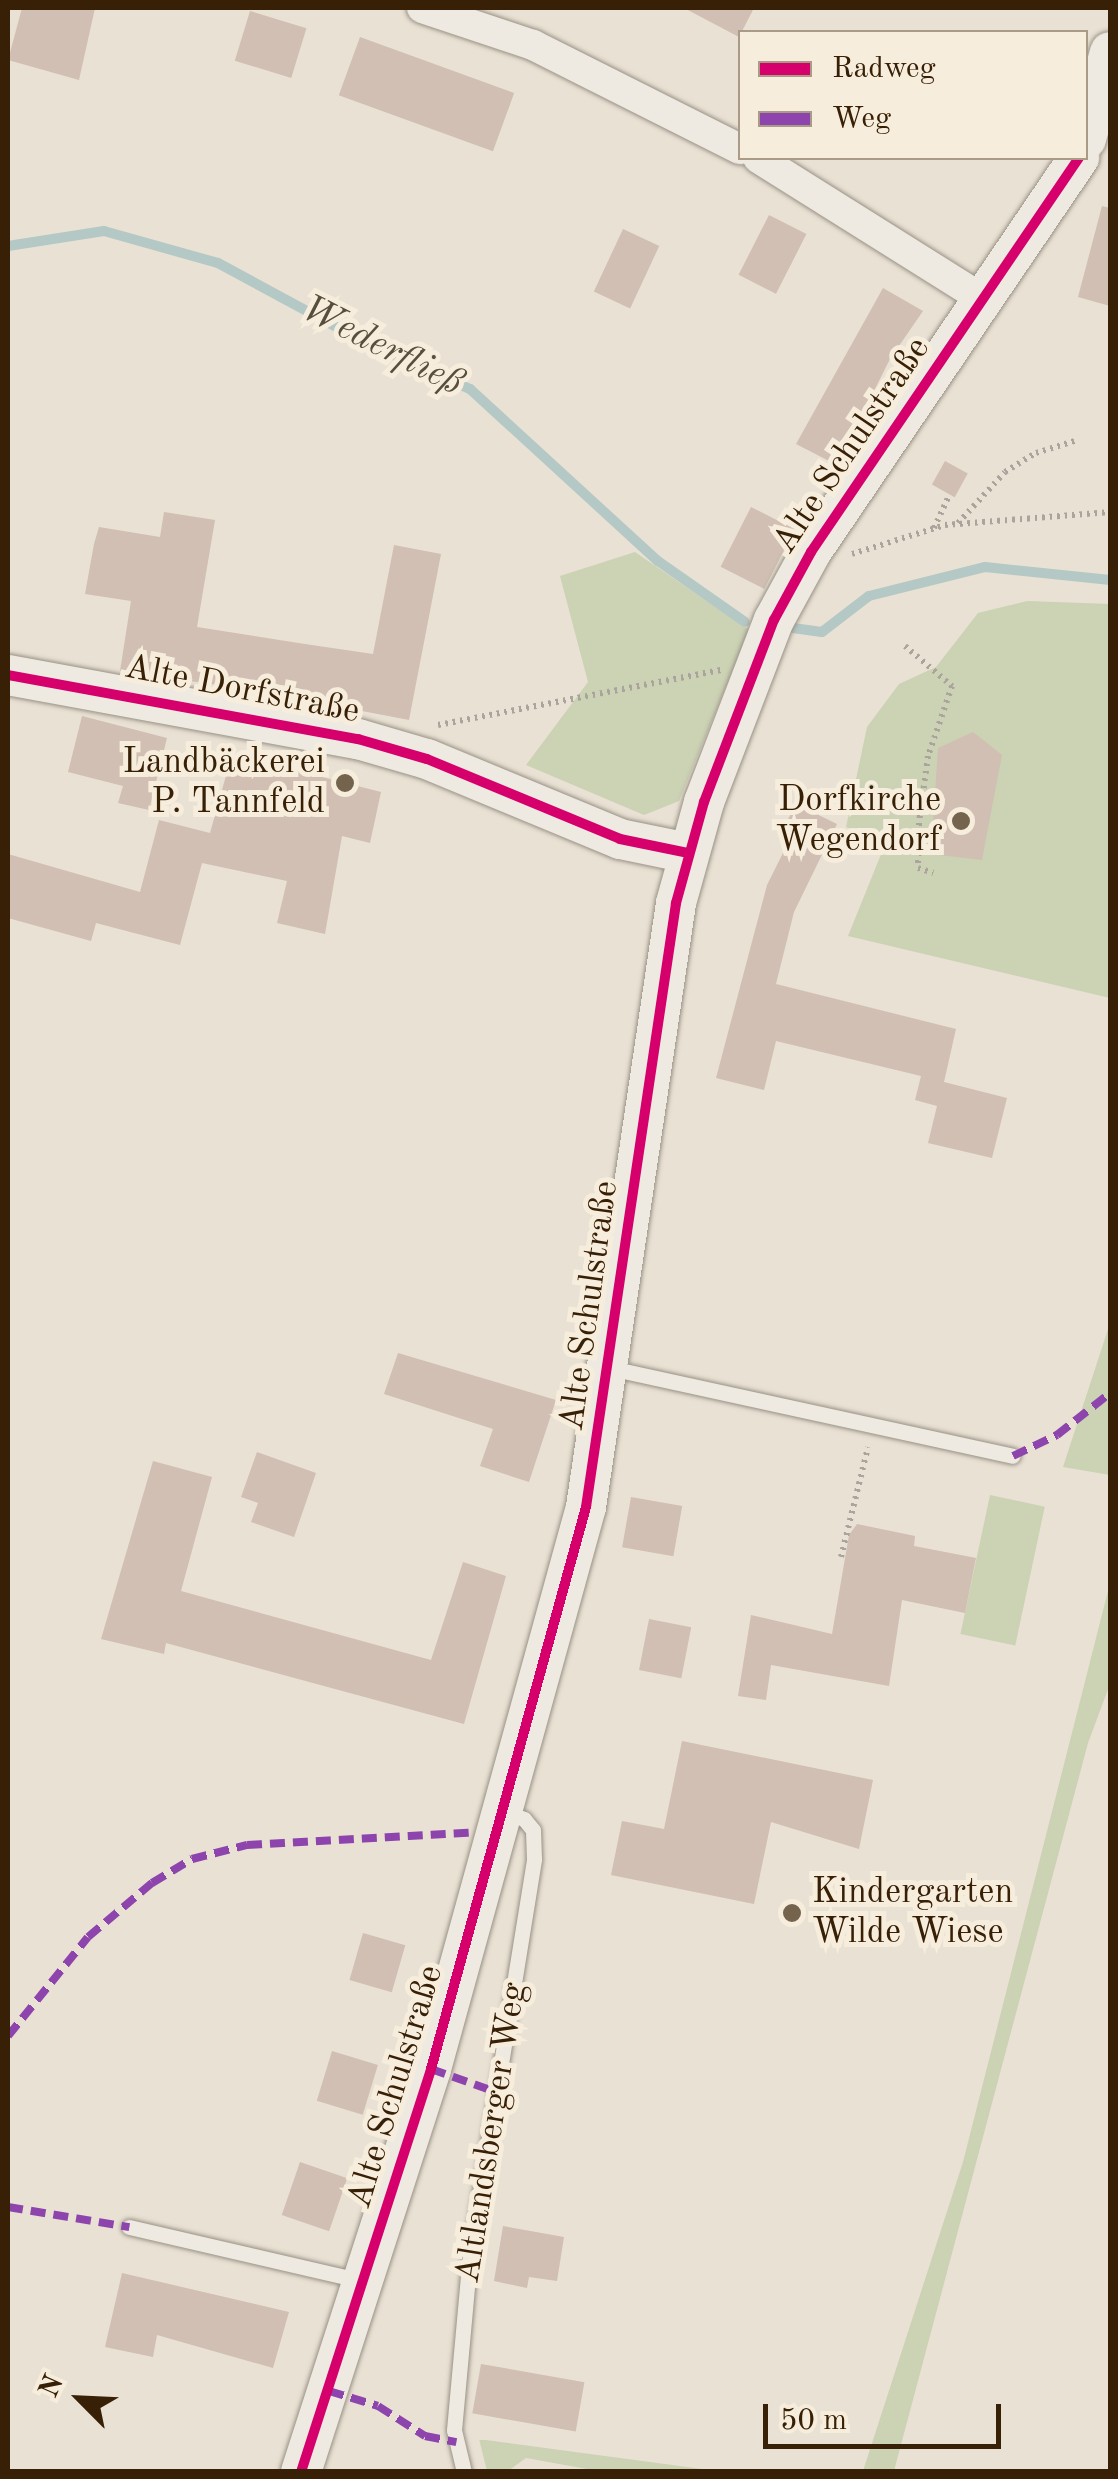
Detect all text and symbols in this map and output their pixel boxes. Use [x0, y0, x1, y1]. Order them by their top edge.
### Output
legend [738, 30, 1088, 160]
text: Radweg [832, 54, 936, 84]
text: Weg [832, 104, 891, 134]
water label: Wederfließ [292, 287, 470, 407]
street label: Alte Schulstraße [764, 330, 940, 562]
street label: Alte Dorfstraße [121, 647, 363, 733]
place label: Landbäckerei P. Tannfeld [122, 742, 325, 824]
marker: Landbäckerei P. Tannfeld [334, 772, 356, 794]
place label: Dorfkirche Wegendorf [775, 780, 941, 862]
marker: Dorfkirche Wegendorf [950, 810, 972, 832]
street label: Alte Schulstraße [552, 1178, 628, 1434]
place label: Kindergarten Wilde Wiese [812, 1872, 1013, 1954]
marker: Kindergarten Wilde Wiese [781, 1902, 803, 1924]
street label: Alte Schulstraße [339, 1960, 453, 2214]
street label: Altlandsberger Weg [447, 1980, 537, 2286]
north arrow [30, 2349, 130, 2449]
text: N [35, 2371, 70, 2402]
scale bar [768, 2384, 1006, 2446]
text: 50 m [780, 2406, 847, 2436]

